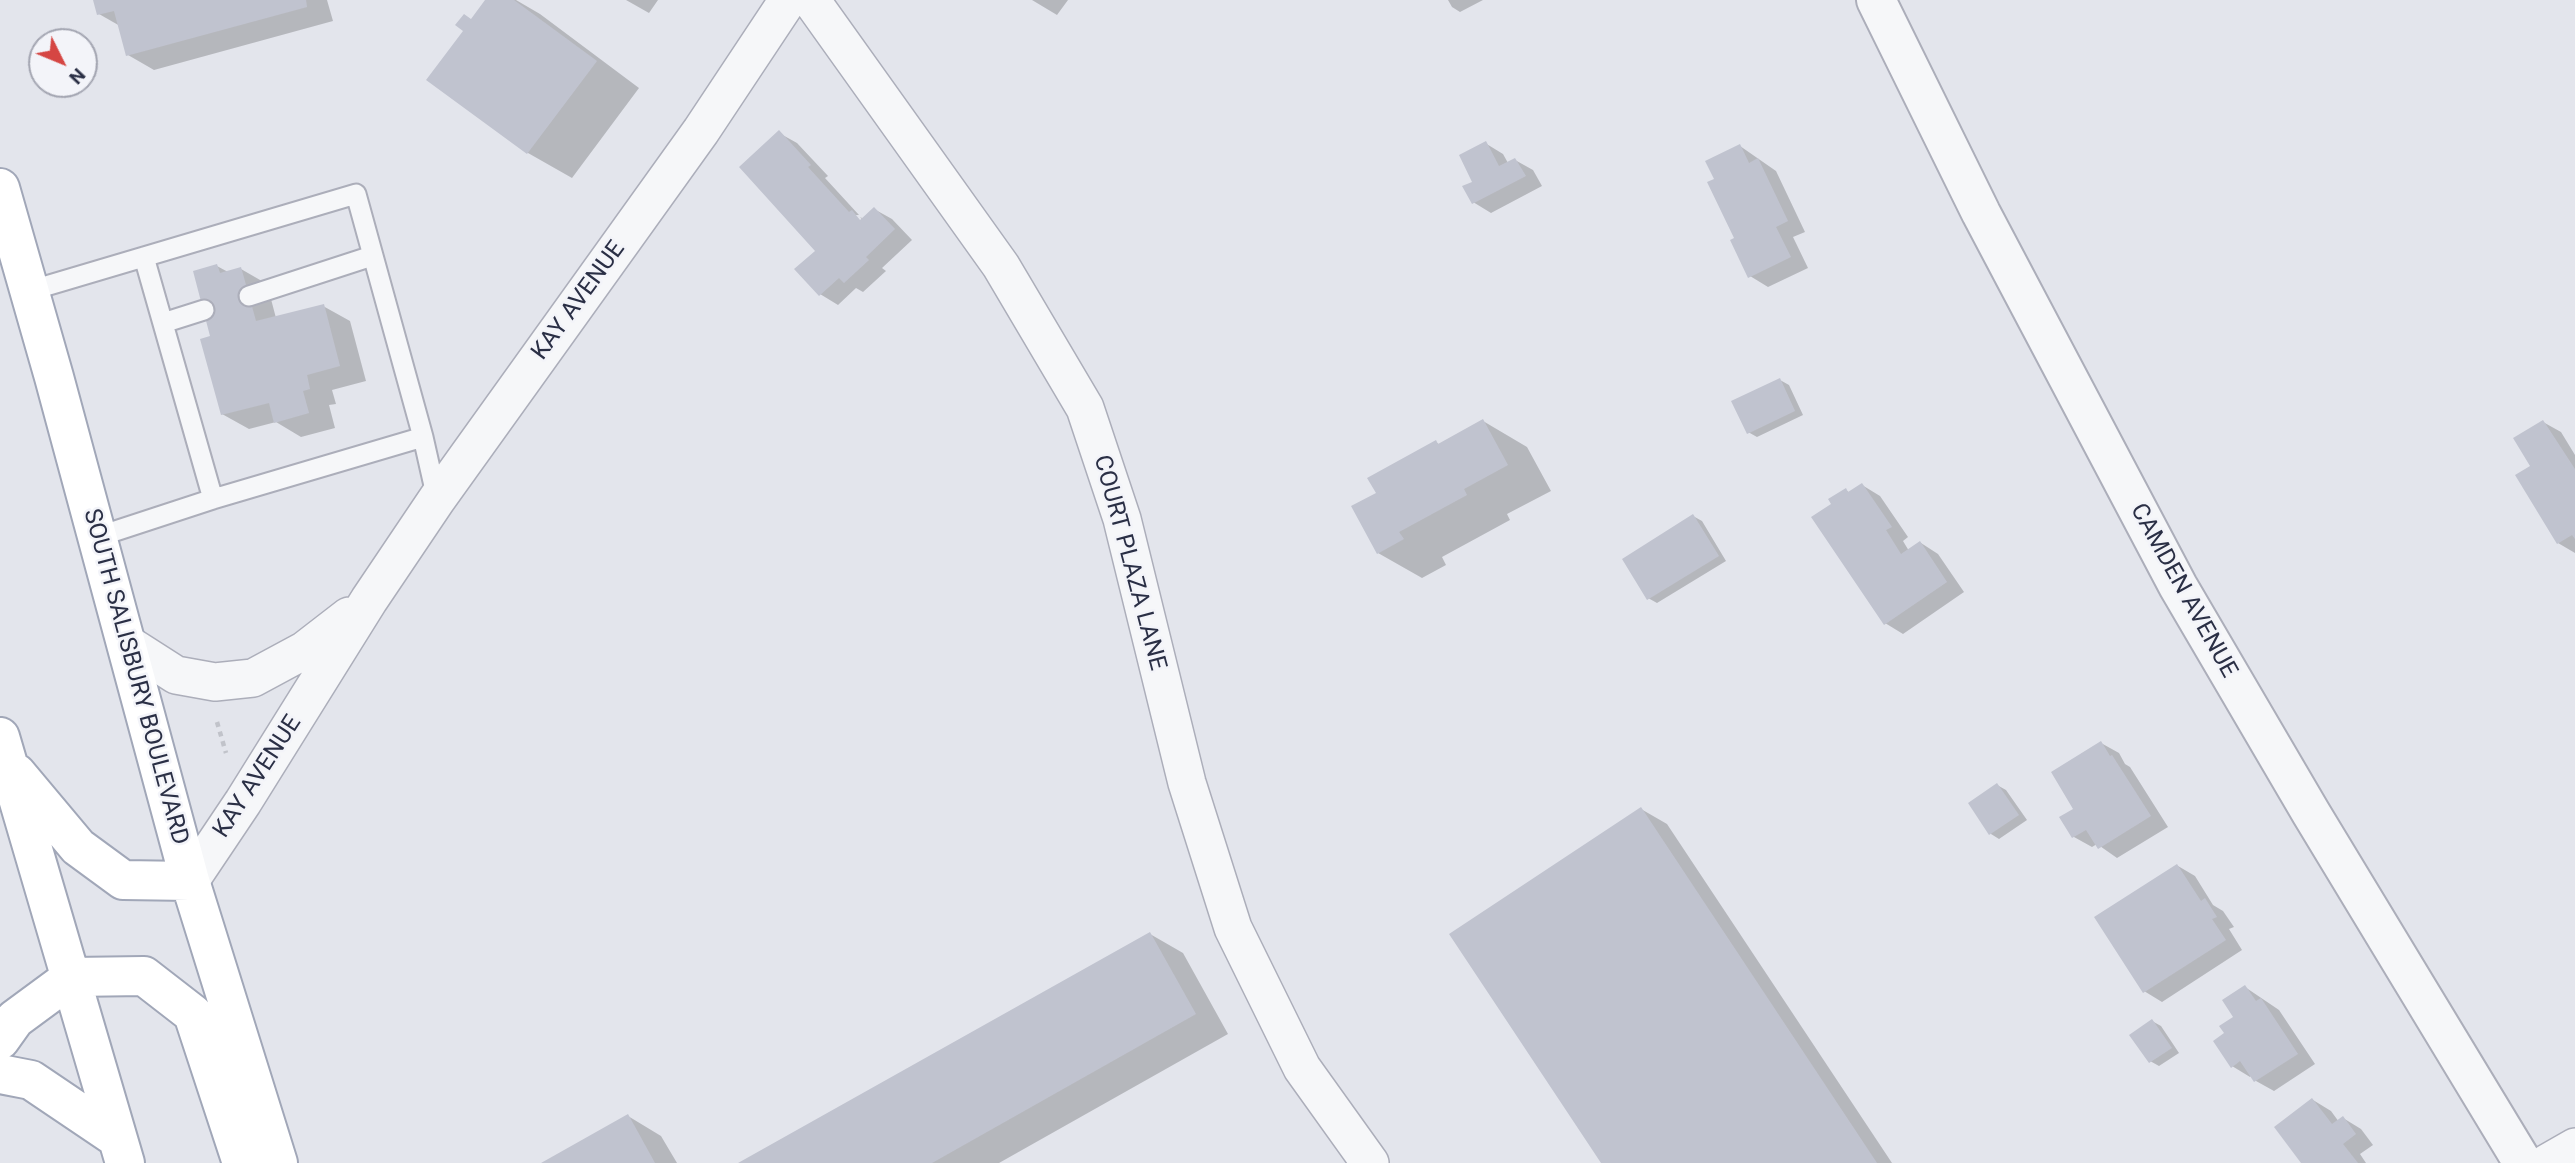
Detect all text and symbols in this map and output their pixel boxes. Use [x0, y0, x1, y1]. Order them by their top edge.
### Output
north arrow [28, 28, 98, 98]
text: N [64, 64, 90, 89]
street label: KAY AVENUE [526, 236, 632, 366]
street label: COURT PLAZA LANE [1086, 452, 1172, 674]
street label: CAMDEN AVENUE [2123, 499, 2243, 683]
street label: SOUTH SALISBURY BOULEVARD [76, 506, 194, 848]
street label: KAY AVENUE [208, 711, 308, 843]

